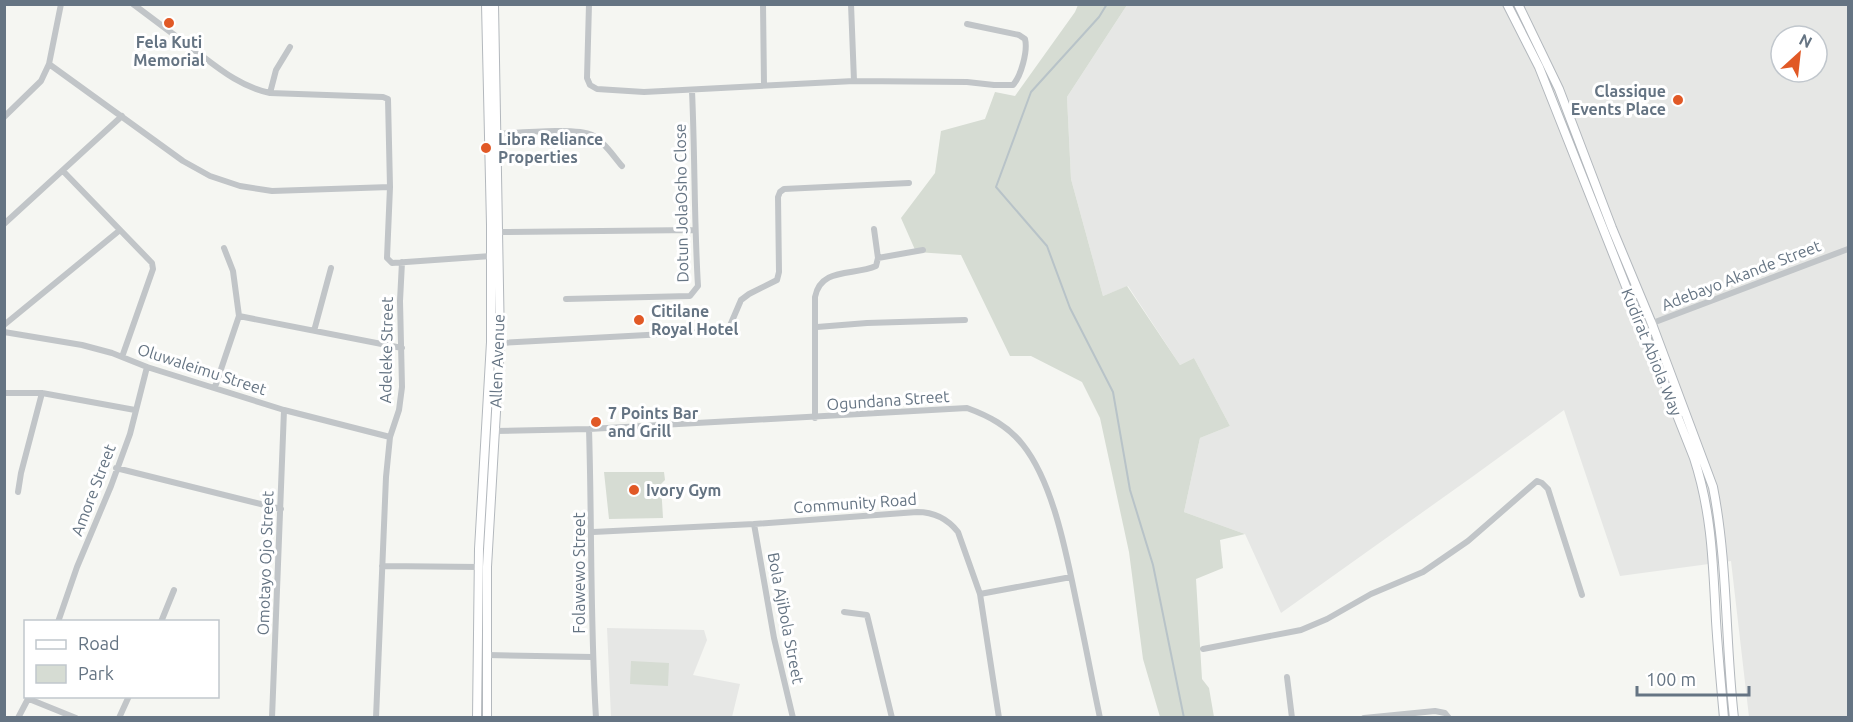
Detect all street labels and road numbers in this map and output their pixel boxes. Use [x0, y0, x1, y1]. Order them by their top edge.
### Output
street label: Dotun JolaOsho Close [671, 123, 691, 283]
street label: Adebayo Akande Street [1659, 236, 1824, 314]
street label: Kudirat Abiola Way [1618, 286, 1686, 419]
street label: Adeleke Street [376, 296, 396, 403]
street label: Allen Avenue [486, 314, 508, 408]
street label: Oluwaleimu Street [135, 340, 269, 399]
street label: Ogundana Street [826, 387, 951, 413]
street label: Amore Street [67, 441, 119, 538]
street label: Omotayo Ojo Street [253, 490, 277, 636]
street label: Community Road [793, 490, 917, 516]
street label: Folawewo Street [570, 512, 588, 634]
street label: Bola Ajibola Street [764, 551, 808, 686]

